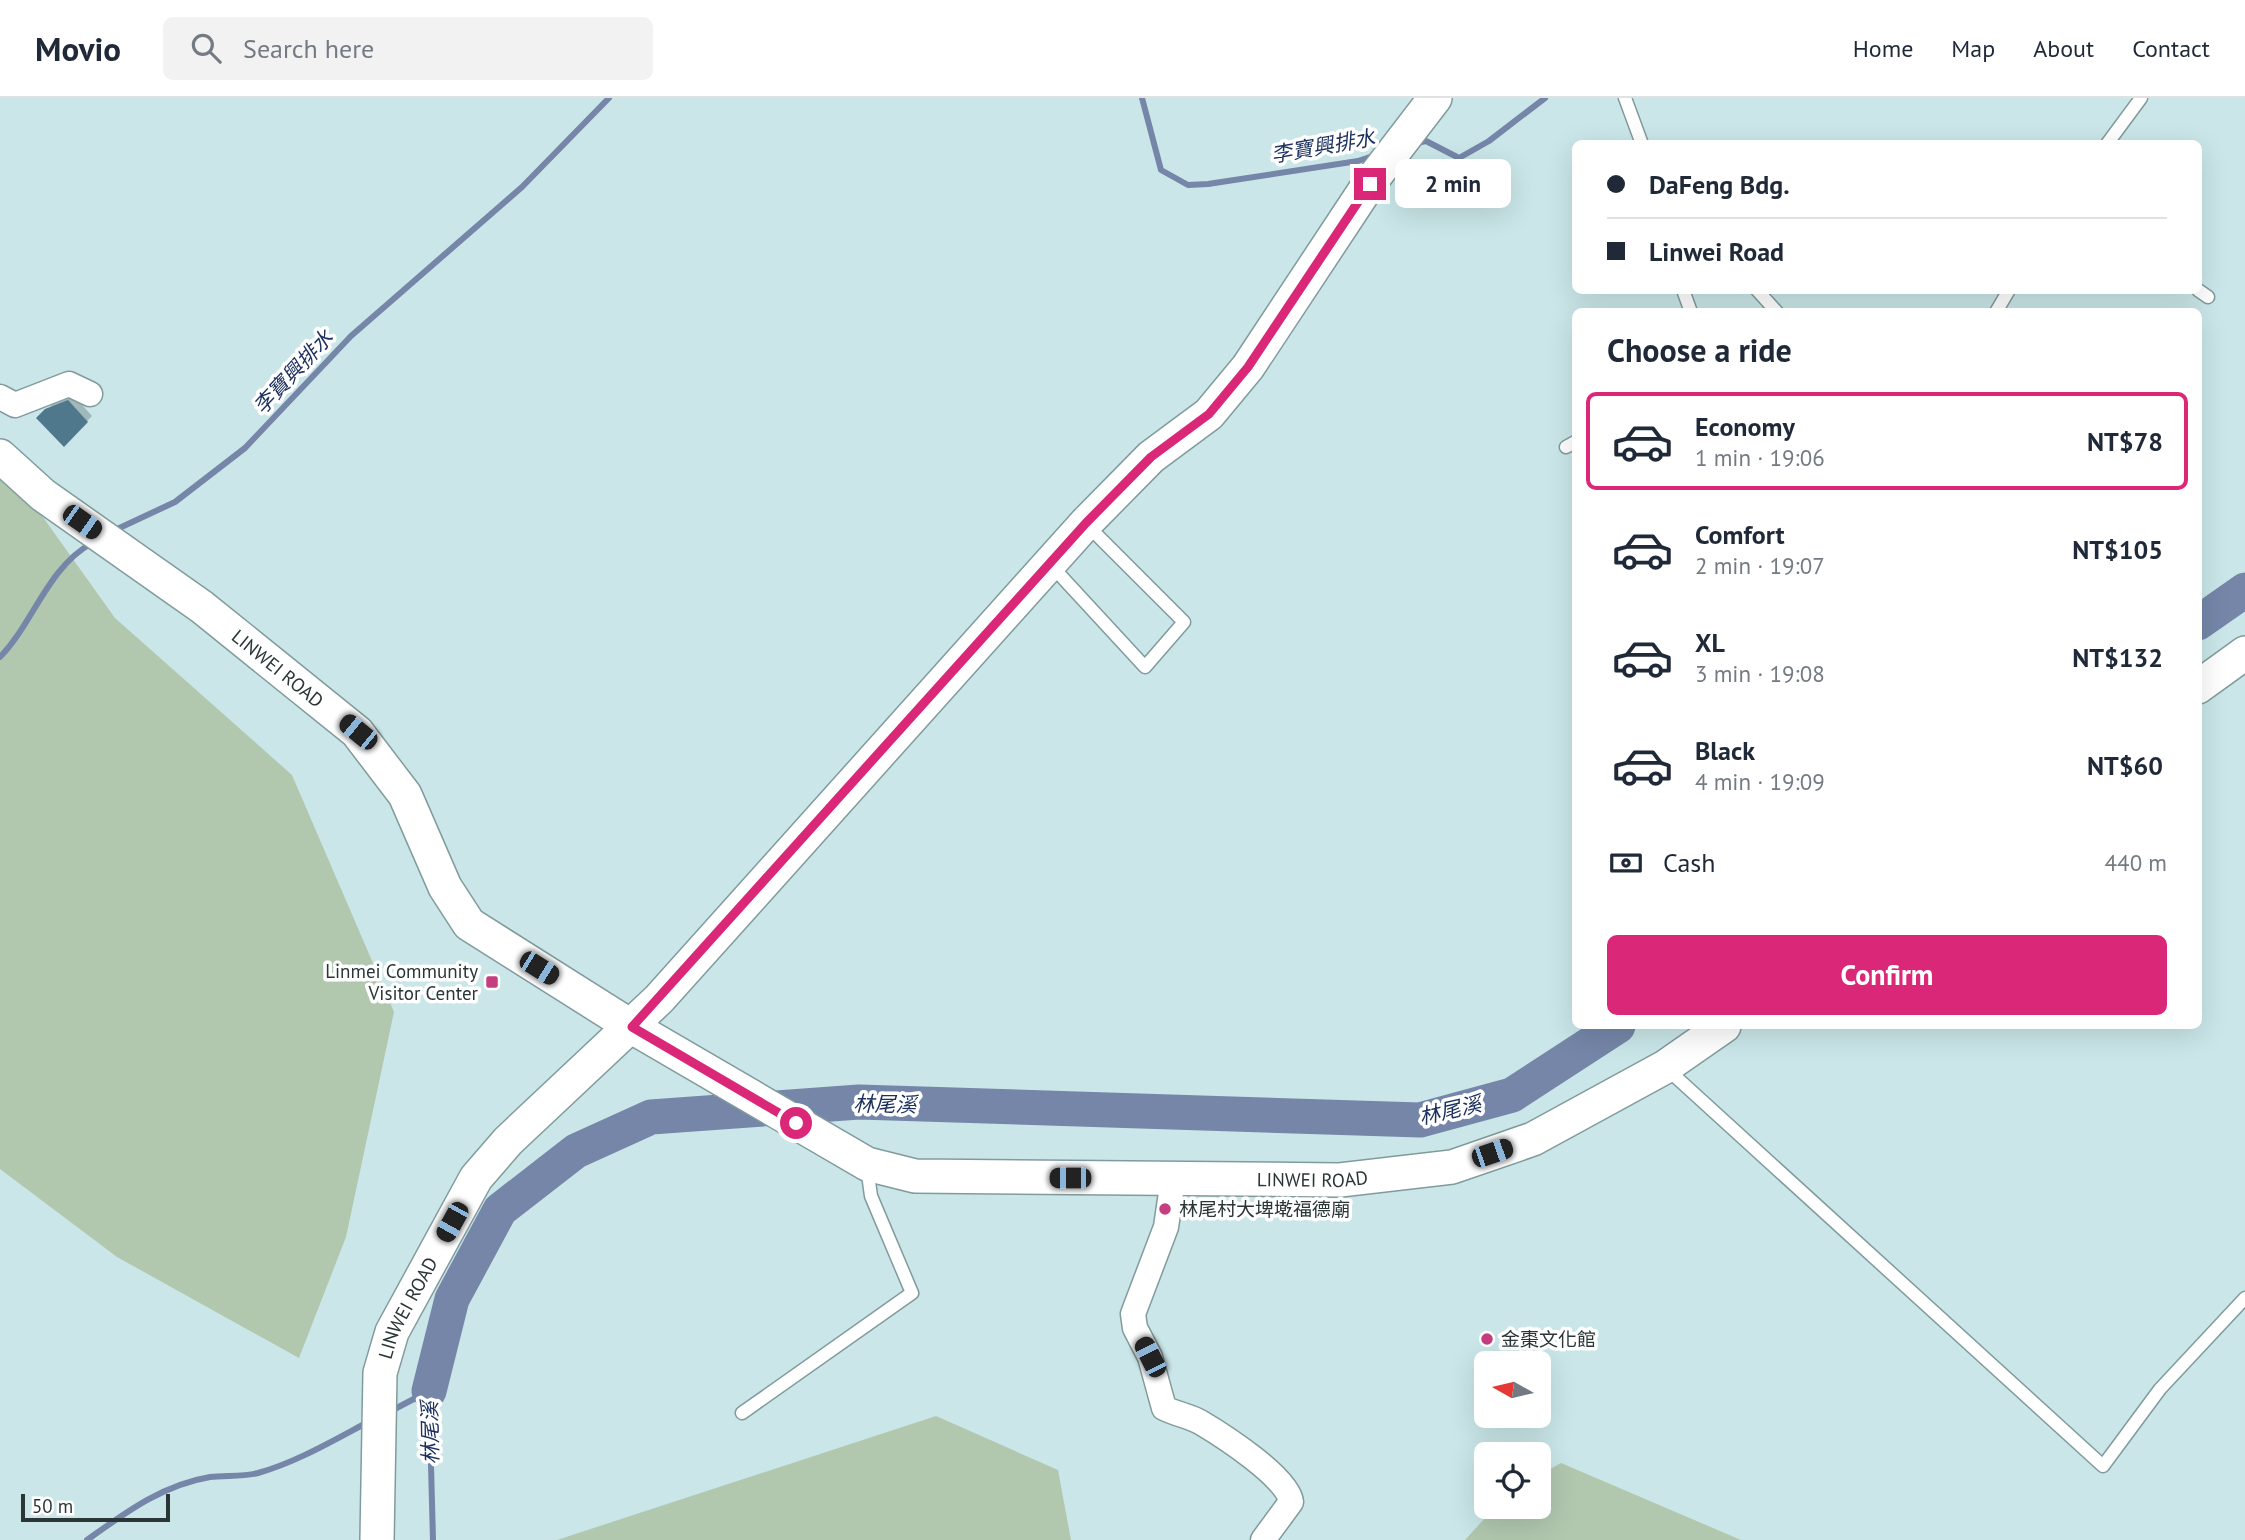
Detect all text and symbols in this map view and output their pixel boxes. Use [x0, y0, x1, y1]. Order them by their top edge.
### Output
search box [163, 17, 653, 80]
text: Movio [35, 27, 121, 70]
icon: search [187, 29, 225, 67]
text: Search here [243, 32, 374, 65]
text: Home [1853, 33, 1913, 64]
text: Map [1951, 33, 1995, 64]
text: About [2033, 33, 2094, 64]
text: Contact [2132, 33, 2210, 64]
water label: 李寶興排水 [1269, 123, 1378, 168]
callout: 2 min [1394, 160, 1510, 208]
route end [1354, 168, 1386, 200]
text: DaFeng Bdg. [1649, 168, 1790, 201]
text: 2 min [1425, 169, 1481, 198]
text: Linwei Road [1649, 235, 1784, 268]
water label: 李寶興排水 [247, 324, 339, 420]
text: Choose a ride [1607, 329, 1792, 371]
icon: car [1611, 410, 1674, 473]
text: Economy [1695, 410, 1795, 443]
text: NT$78 [2087, 425, 2163, 458]
text: 1 min · 19:06 [1695, 443, 1825, 472]
car [59, 501, 106, 543]
icon: car [1611, 518, 1674, 581]
text: Comfort [1695, 518, 1785, 551]
text: NT$105 [2072, 533, 2163, 566]
text: 2 min · 19:07 [1695, 551, 1825, 580]
street label: LINWEI ROAD [227, 624, 329, 712]
icon: car [1611, 626, 1674, 689]
text: XL [1695, 626, 1725, 659]
text: NT$132 [2072, 641, 2163, 674]
text: 3 min · 19:08 [1695, 659, 1825, 688]
car [336, 711, 381, 753]
icon: car [1611, 734, 1674, 797]
text: Black [1695, 734, 1755, 767]
text: NT$60 [2087, 749, 2163, 782]
text: 4 min · 19:09 [1695, 767, 1825, 796]
icon: cash [1607, 844, 1645, 882]
text: Cash [1663, 846, 1715, 879]
text: 440 m [2105, 848, 2167, 877]
button: Confirm [1607, 935, 2167, 1015]
car [516, 948, 563, 988]
place label: Linmei Community Visitor Center [325, 959, 479, 1005]
marker: Linmei Community Visitor Center [484, 974, 500, 990]
water label: 林尾溪 [1416, 1089, 1487, 1130]
water label: 林尾溪 [853, 1090, 920, 1118]
route start [780, 1107, 812, 1139]
car [1469, 1136, 1516, 1170]
street label: LINWEI ROAD [1257, 1165, 1369, 1192]
car [1050, 1168, 1092, 1189]
place label: 林尾村大埤墘福德廟 [1179, 1197, 1350, 1221]
car [433, 1199, 472, 1245]
marker: 林尾村大埤墘福德廟 [1157, 1201, 1173, 1217]
street label: LINWEI ROAD [373, 1253, 443, 1362]
place label: 金棗文化館 [1501, 1327, 1596, 1351]
marker: 金棗文化館 [1479, 1331, 1495, 1347]
car [1132, 1334, 1169, 1380]
north arrow [1474, 1351, 1550, 1428]
map controls [1474, 1351, 1551, 1519]
water label: 林尾溪 [416, 1398, 444, 1465]
button: locate [1474, 1442, 1551, 1519]
scale bar [21, 1491, 170, 1523]
text: 50 m [32, 1494, 73, 1518]

